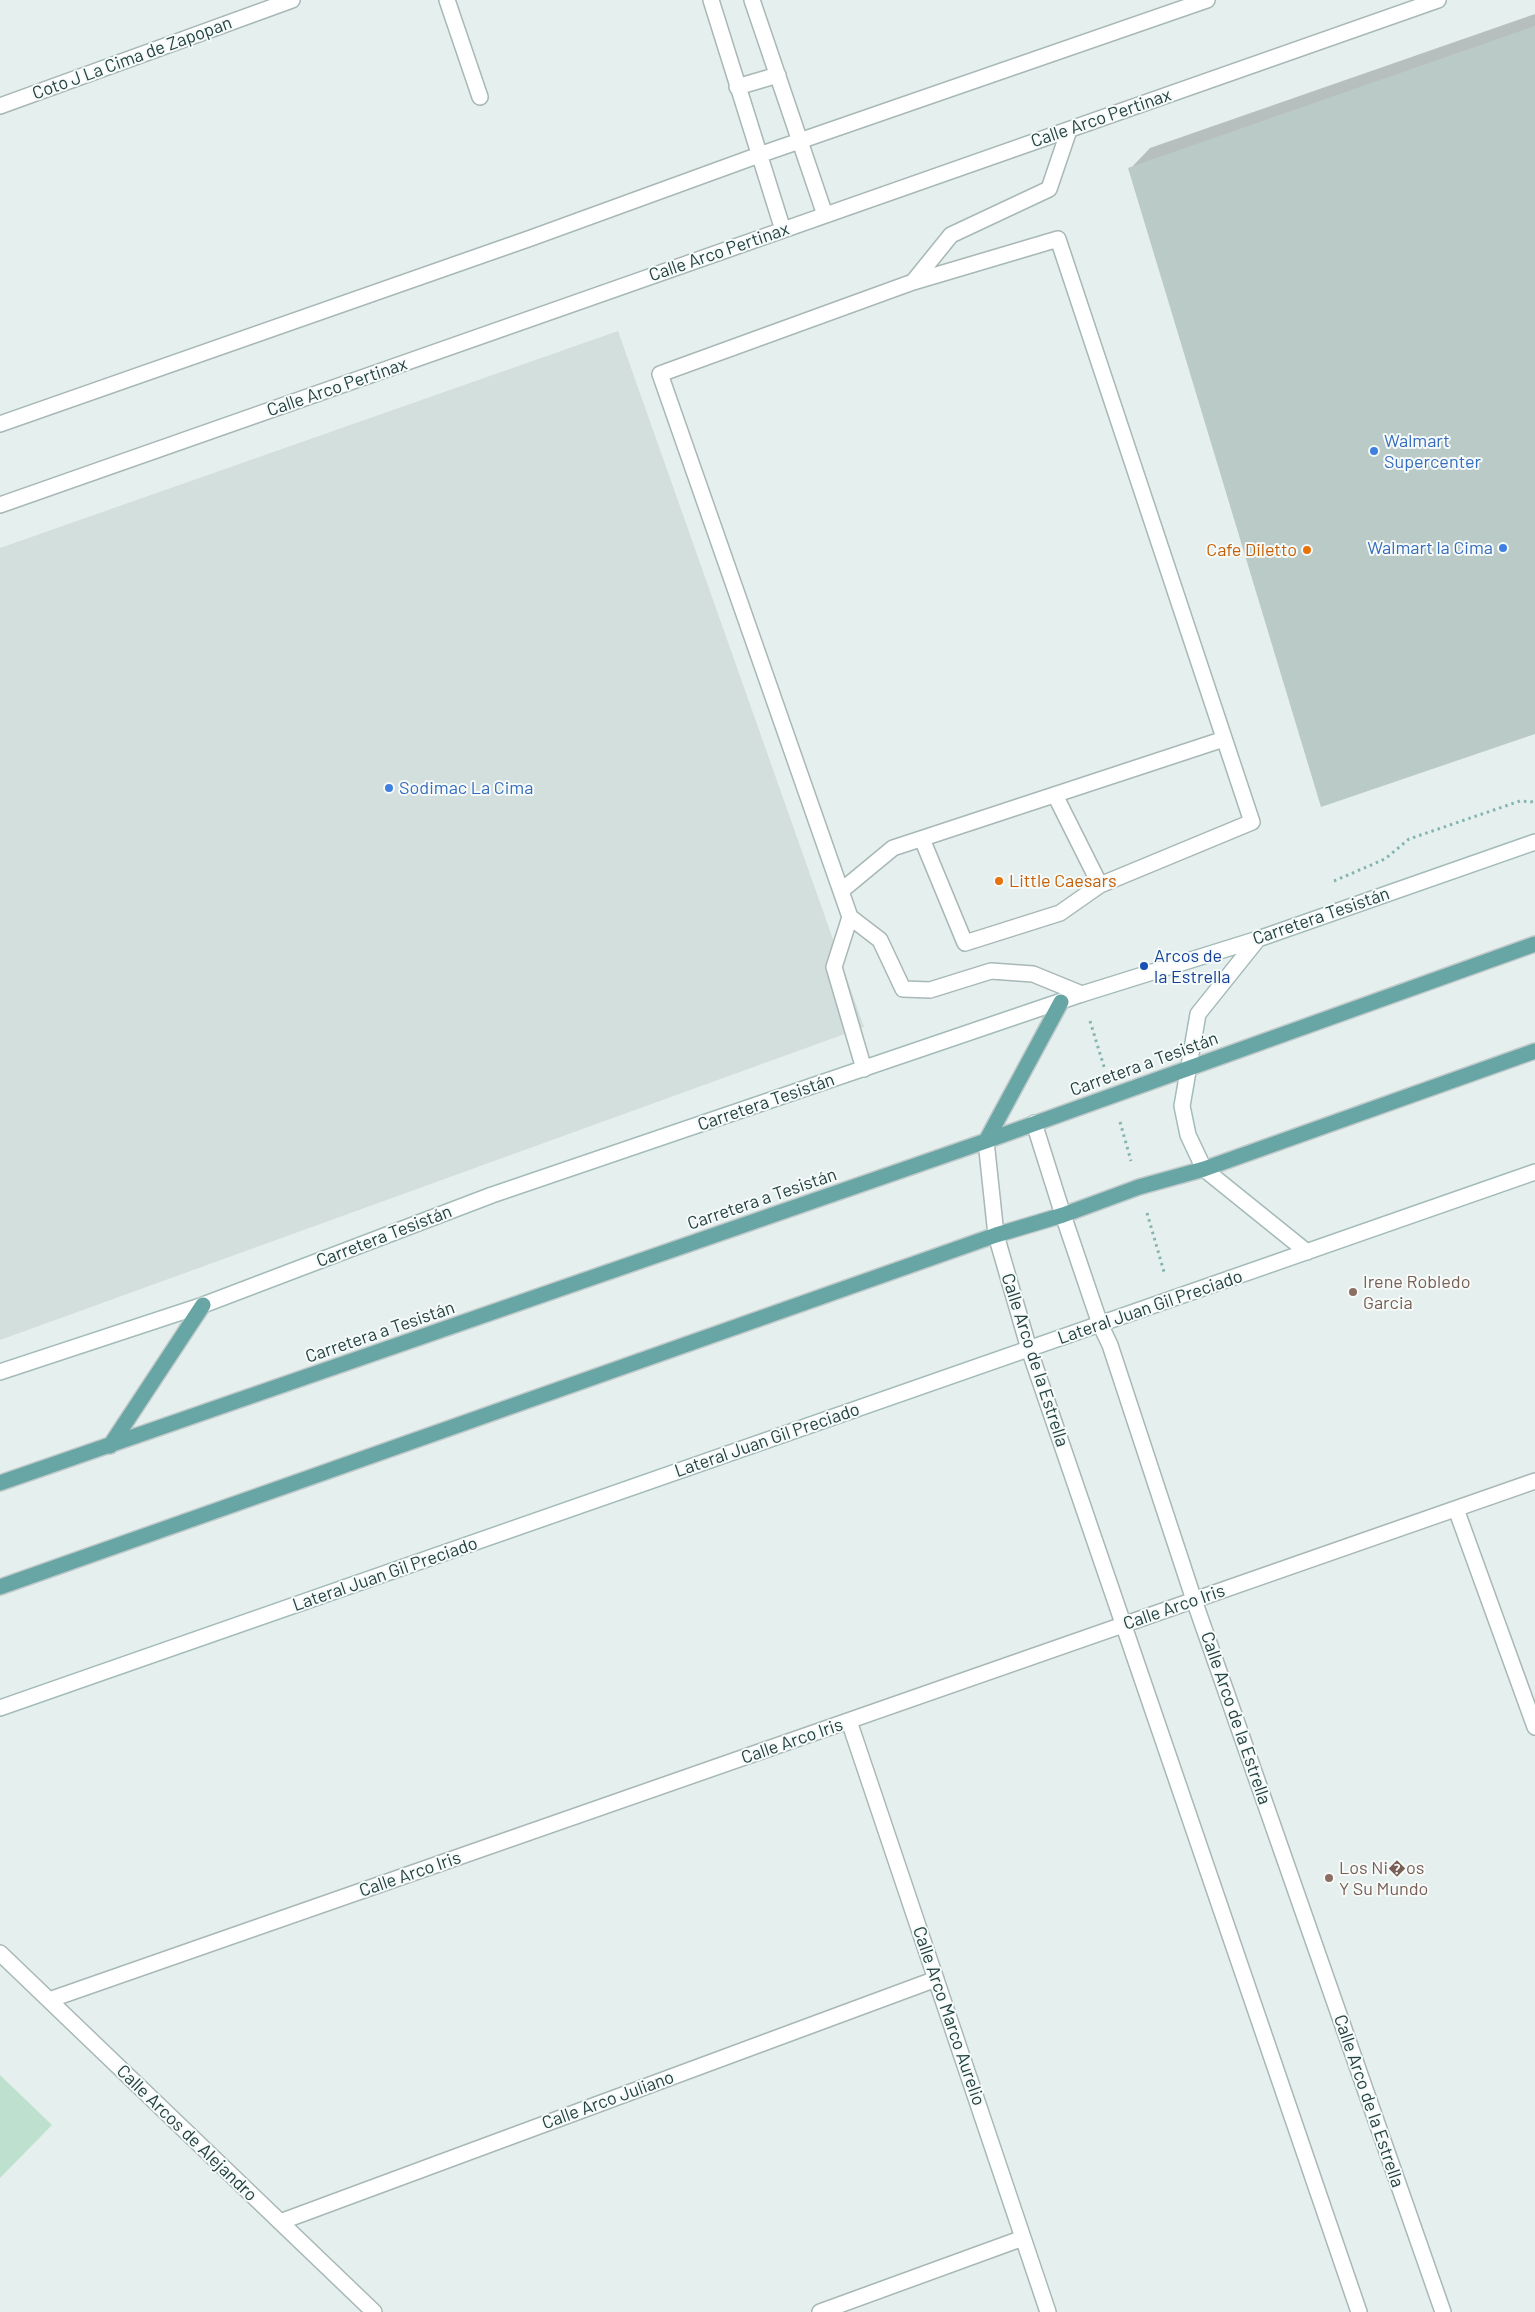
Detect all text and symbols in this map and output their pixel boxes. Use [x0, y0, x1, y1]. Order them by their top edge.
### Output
street label: Coto J La Cima de Zapopan [29, 12, 235, 104]
street label: Calle Arco Pertinax [1028, 84, 1174, 152]
street label: Calle Arco Pertinax [646, 218, 792, 286]
street label: Calle Arco Pertinax [264, 353, 410, 421]
place label: Walmart Supercenter [1384, 430, 1481, 472]
marker: Walmart Supercenter [1368, 445, 1380, 457]
place label: Walmart la Cima [1367, 537, 1493, 559]
place label: Cafe Diletto [1206, 539, 1297, 561]
marker: Walmart la Cima [1497, 542, 1509, 554]
marker: Cafe Diletto [1301, 544, 1313, 556]
place label: Sodimac La Cima [399, 777, 533, 799]
marker: Sodimac La Cima [383, 782, 395, 794]
place label: Little Caesars [1009, 870, 1117, 892]
marker: Little Caesars [993, 875, 1005, 887]
street label: Carretera Tesistán [1250, 882, 1392, 950]
place label: Arcos de la Estrella [1154, 945, 1231, 988]
marker: Arcos de la Estrella [1138, 960, 1150, 972]
street label: Carretera a Tesistán [1067, 1027, 1221, 1101]
street label: Carretera Tesistán [695, 1068, 837, 1136]
street label: Carretera a Tesistán [685, 1163, 839, 1235]
street label: Carretera Tesistán [313, 1200, 455, 1272]
street label: Lateral Juan Gil Preciado [1055, 1265, 1245, 1349]
street label: Calle Arco de la Estrella [997, 1271, 1073, 1449]
place label: Irene Robledo Garcia [1363, 1271, 1470, 1314]
marker: Irene Robledo Garcia [1347, 1286, 1359, 1298]
street label: Carretera a Tesistán [303, 1296, 457, 1368]
street label: Lateral Juan Gil Preciado [672, 1398, 862, 1482]
street label: Lateral Juan Gil Preciado [290, 1532, 480, 1616]
street label: Calle Arco Iris [1120, 1580, 1228, 1634]
street label: Calle Arco de la Estrella [1196, 1629, 1276, 1807]
street label: Calle Arco Iris [738, 1714, 846, 1768]
street label: Calle Arco Iris [356, 1847, 464, 1901]
place label: Los Ni�os Y Su Mundo [1339, 1857, 1428, 1900]
marker: Los Ni�os Y Su Mundo [1323, 1872, 1335, 1884]
street label: Calle Arco Marco Aurelio [908, 1924, 990, 2108]
street label: Calle Arco de la Estrella [1329, 2012, 1409, 2190]
street label: Calle Arcos de Alejandro [112, 2060, 262, 2206]
street label: Calle Arco Juliano [539, 2066, 677, 2134]

